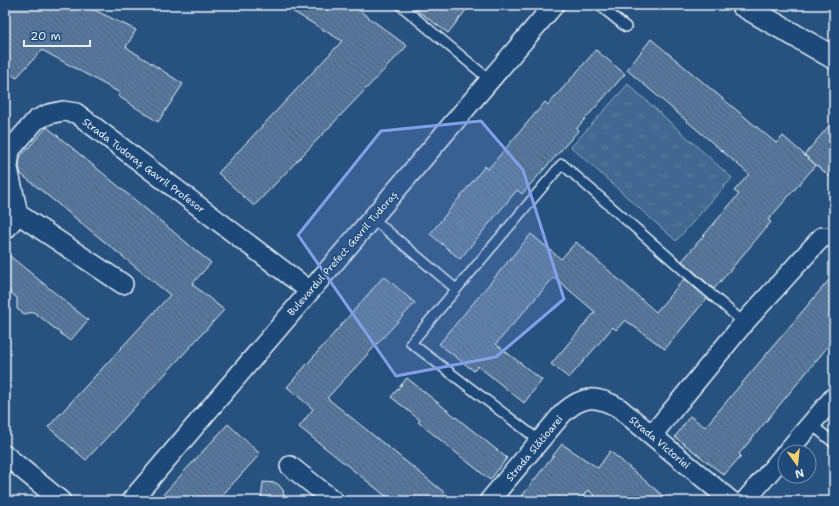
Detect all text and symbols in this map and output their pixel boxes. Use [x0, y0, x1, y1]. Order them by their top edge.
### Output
scale bar [24, 22, 90, 48]
text: 20 m [30, 28, 61, 44]
street label: Strada Tudoraș Gavril Profesor [79, 115, 208, 217]
street label: Bulevardul Prefect Gavril Tudoraș [285, 188, 401, 319]
street label: Strada Slătioarei [503, 413, 566, 484]
street label: Strada Victoriei [627, 413, 693, 472]
north arrow [777, 444, 817, 484]
text: N [793, 465, 806, 482]

